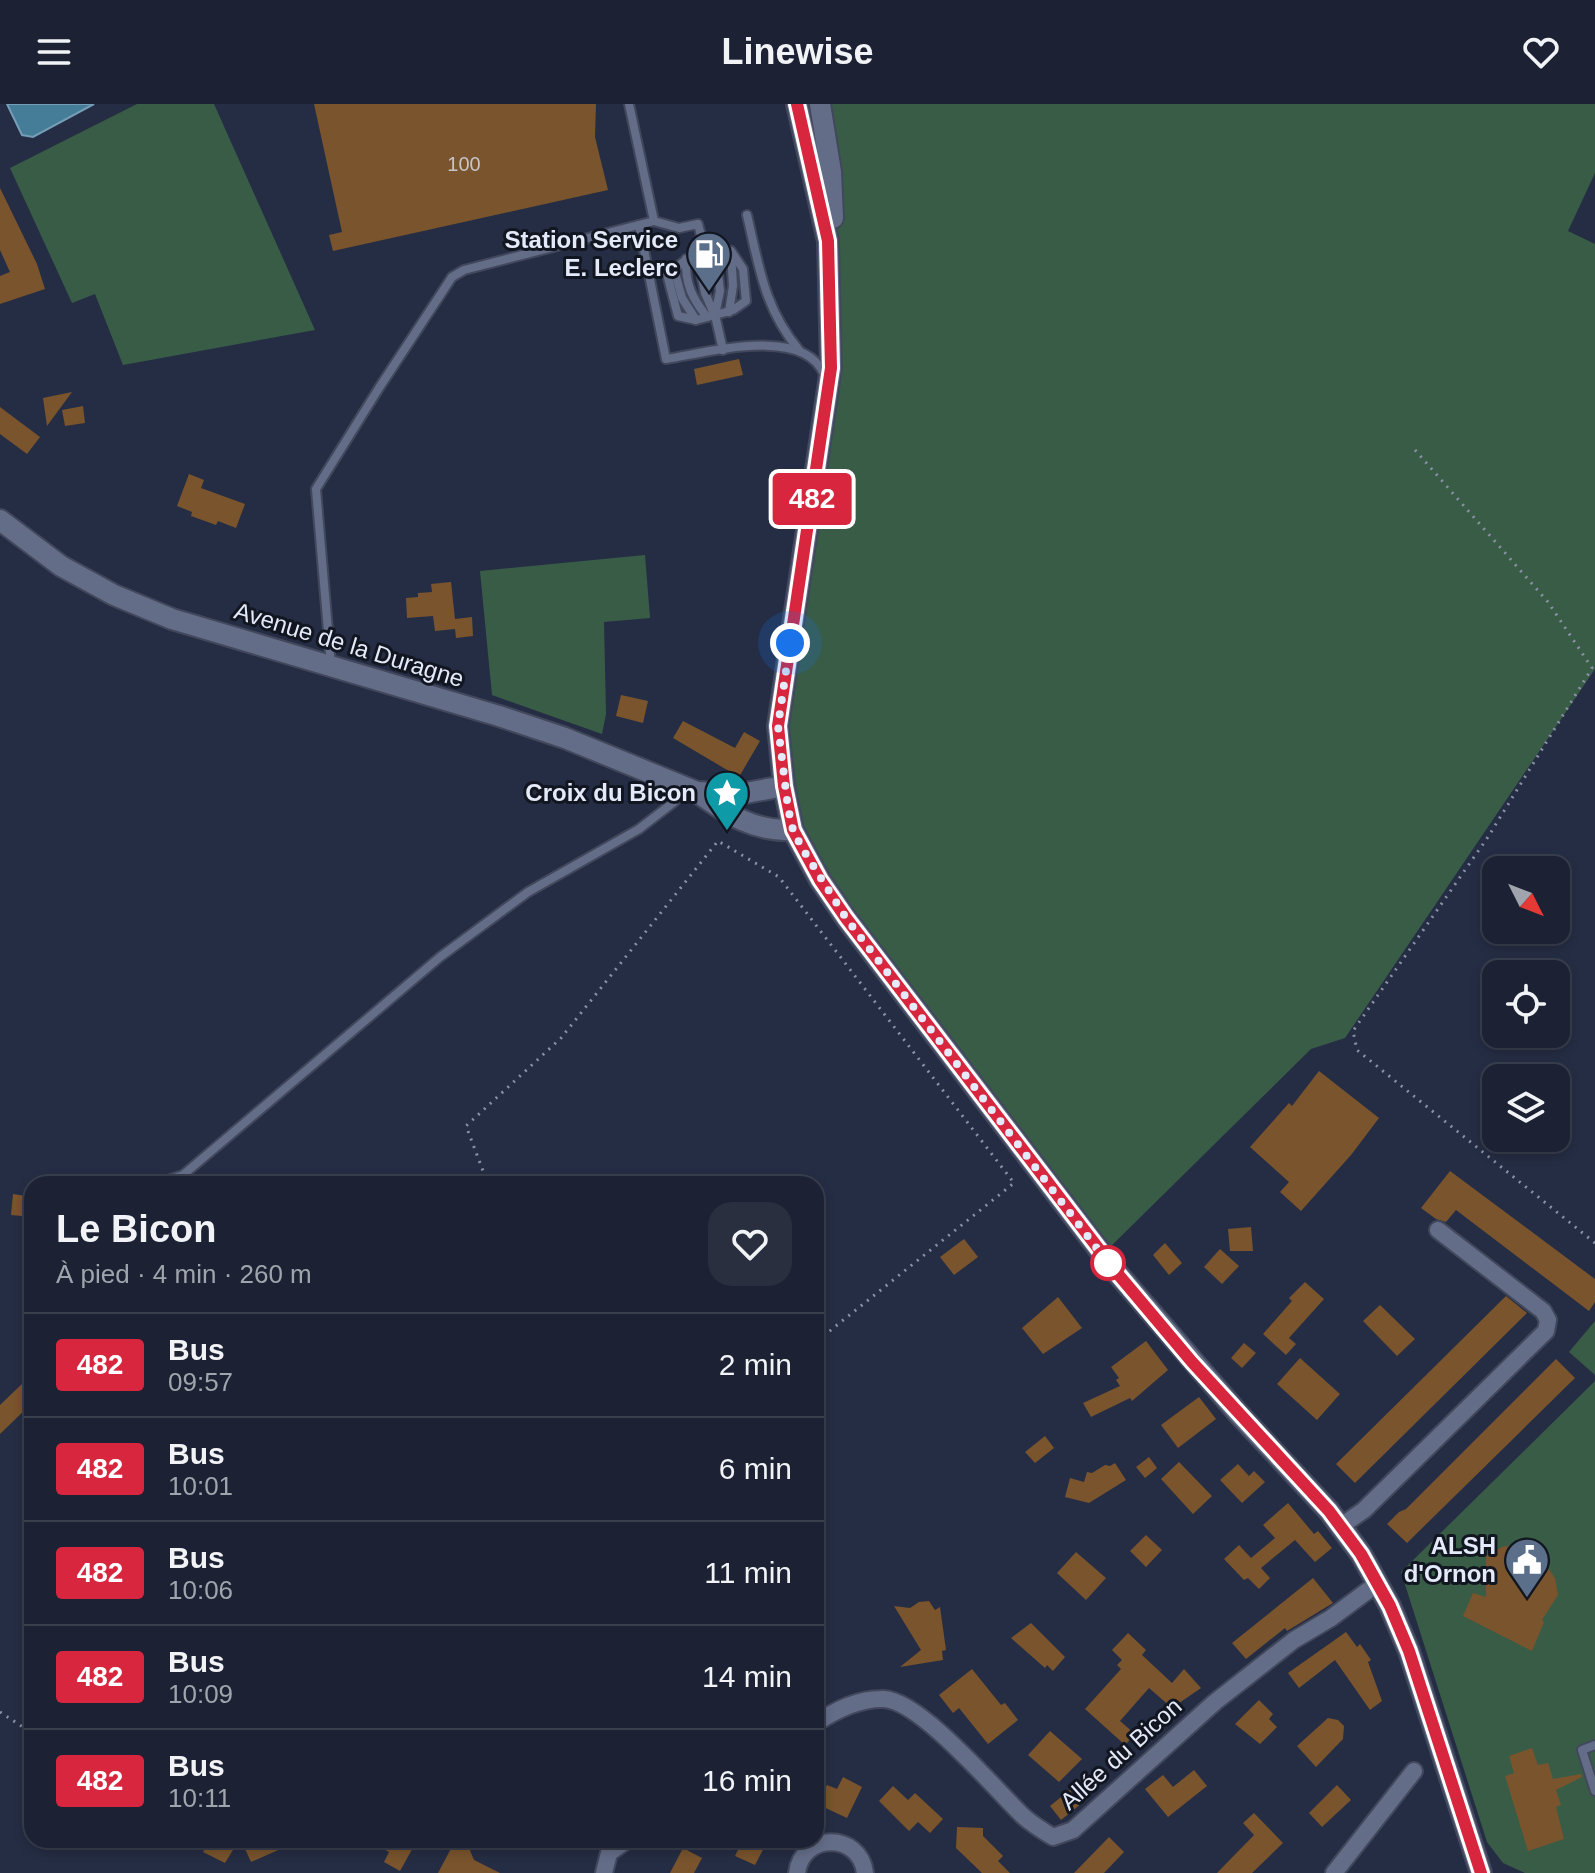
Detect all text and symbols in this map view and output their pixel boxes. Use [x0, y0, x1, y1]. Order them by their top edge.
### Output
icon: menu [32, 30, 76, 74]
icon: heart [1519, 30, 1563, 74]
text: Linewise [721, 31, 874, 72]
house number: 100 [447, 153, 481, 175]
place label: Station Service E. Leclerc [505, 226, 678, 281]
fuel station icon: Station Service E. Leclerc [685, 230, 733, 293]
line badge: 482 [766, 473, 858, 525]
text: 482 [789, 483, 835, 514]
street label: Avenue de la Duragne [231, 597, 467, 692]
your location [770, 623, 810, 663]
place icon: Croix du Bicon [703, 769, 751, 832]
place label: Croix du Bicon [525, 779, 696, 806]
north arrow [1482, 856, 1570, 944]
map controls [1482, 856, 1570, 1152]
button: locate [1482, 960, 1570, 1048]
button: layers [1482, 1064, 1570, 1152]
button: heart [708, 1202, 792, 1286]
text: Le Bicon [56, 1208, 216, 1250]
unlabelled marker [1091, 1246, 1125, 1280]
text: À pied · 4 min · 260 m [56, 1259, 312, 1289]
text: Bus [168, 1333, 225, 1366]
text: 2 min [719, 1348, 792, 1381]
text: 482 [77, 1349, 123, 1380]
text: 09:57 [168, 1367, 233, 1397]
text: Bus [168, 1437, 225, 1470]
text: 6 min [719, 1452, 792, 1485]
text: 482 [77, 1453, 123, 1484]
text: 10:01 [168, 1471, 233, 1501]
place label: ALSH d'Ornon [1404, 1532, 1496, 1587]
public building icon: ALSH d'Ornon [1503, 1536, 1551, 1599]
text: Bus [168, 1541, 225, 1574]
text: 11 min [704, 1556, 792, 1589]
text: 482 [77, 1557, 123, 1588]
text: 10:06 [168, 1575, 233, 1605]
text: Bus [168, 1645, 225, 1678]
text: 14 min [702, 1660, 792, 1693]
text: 482 [77, 1661, 123, 1692]
text: 10:09 [168, 1679, 233, 1709]
street label: Allée du Bicon [1055, 1692, 1187, 1815]
text: Bus [168, 1749, 225, 1782]
text: 16 min [702, 1764, 792, 1797]
text: 482 [77, 1765, 123, 1796]
text: 10:11 [168, 1783, 231, 1813]

